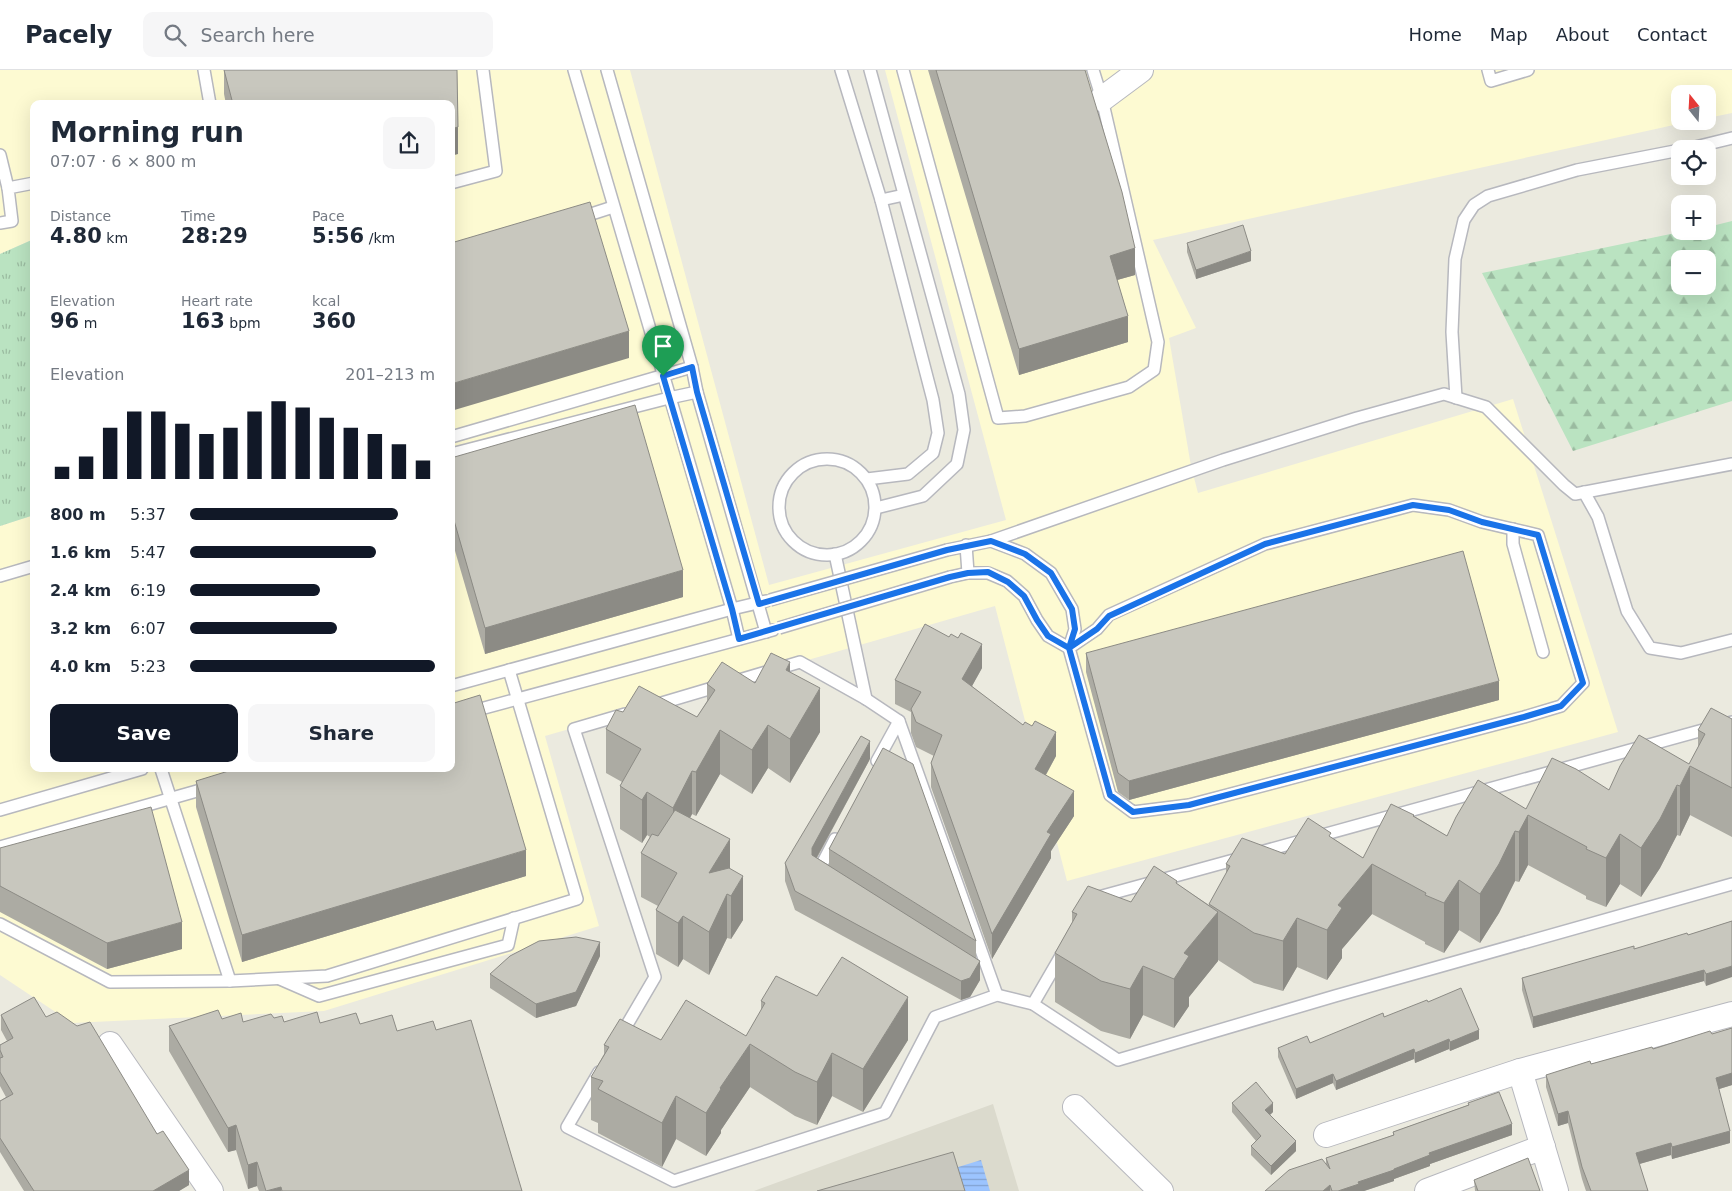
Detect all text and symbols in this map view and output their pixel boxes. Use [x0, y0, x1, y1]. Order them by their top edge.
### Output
search box [143, 12, 493, 57]
text: Pacely [25, 21, 113, 49]
icon: search [161, 21, 189, 49]
text: Search here [201, 24, 315, 46]
text: Home [1409, 24, 1462, 45]
text: Map [1490, 24, 1528, 45]
text: About [1556, 24, 1609, 45]
text: Contact [1637, 24, 1707, 45]
north arrow [1671, 85, 1716, 130]
map controls [1671, 85, 1716, 295]
text: Morning run [50, 116, 244, 149]
button: share [383, 117, 435, 169]
button: locate [1671, 140, 1716, 185]
text: 07:07 · 6 × 800 m [50, 152, 196, 171]
button: + [1671, 195, 1716, 240]
text: Distance [50, 208, 111, 224]
text: Time [181, 208, 215, 224]
text: Pace [312, 208, 345, 224]
text: 4.80 [50, 224, 102, 248]
text: 28:29 [181, 224, 248, 248]
text: 5:56 [312, 224, 364, 248]
text: km [102, 230, 128, 246]
text: /km [364, 230, 395, 246]
button: − [1671, 250, 1716, 295]
text: Elevation [50, 293, 115, 309]
text: Heart rate [181, 293, 253, 309]
text: kcal [312, 293, 340, 309]
text: 96 [50, 309, 79, 333]
text: 163 [181, 309, 225, 333]
text: 360 [312, 309, 356, 333]
text: m [79, 315, 97, 331]
text: bpm [225, 315, 261, 331]
pin [642, 325, 684, 376]
icon: arrive [649, 332, 677, 360]
text: Elevation [50, 365, 124, 384]
text: 201–213 m [345, 365, 435, 384]
text: 800 m [50, 505, 106, 524]
text: 5:37 [130, 505, 166, 524]
text: 1.6 km [50, 543, 111, 562]
text: 5:47 [130, 543, 166, 562]
text: 2.4 km [50, 581, 111, 600]
text: 6:19 [130, 581, 166, 600]
text: 3.2 km [50, 619, 111, 638]
text: 6:07 [130, 619, 166, 638]
text: 4.0 km [50, 657, 111, 676]
text: 5:23 [130, 657, 166, 676]
button: Save [50, 704, 238, 762]
button: Share [248, 704, 435, 762]

